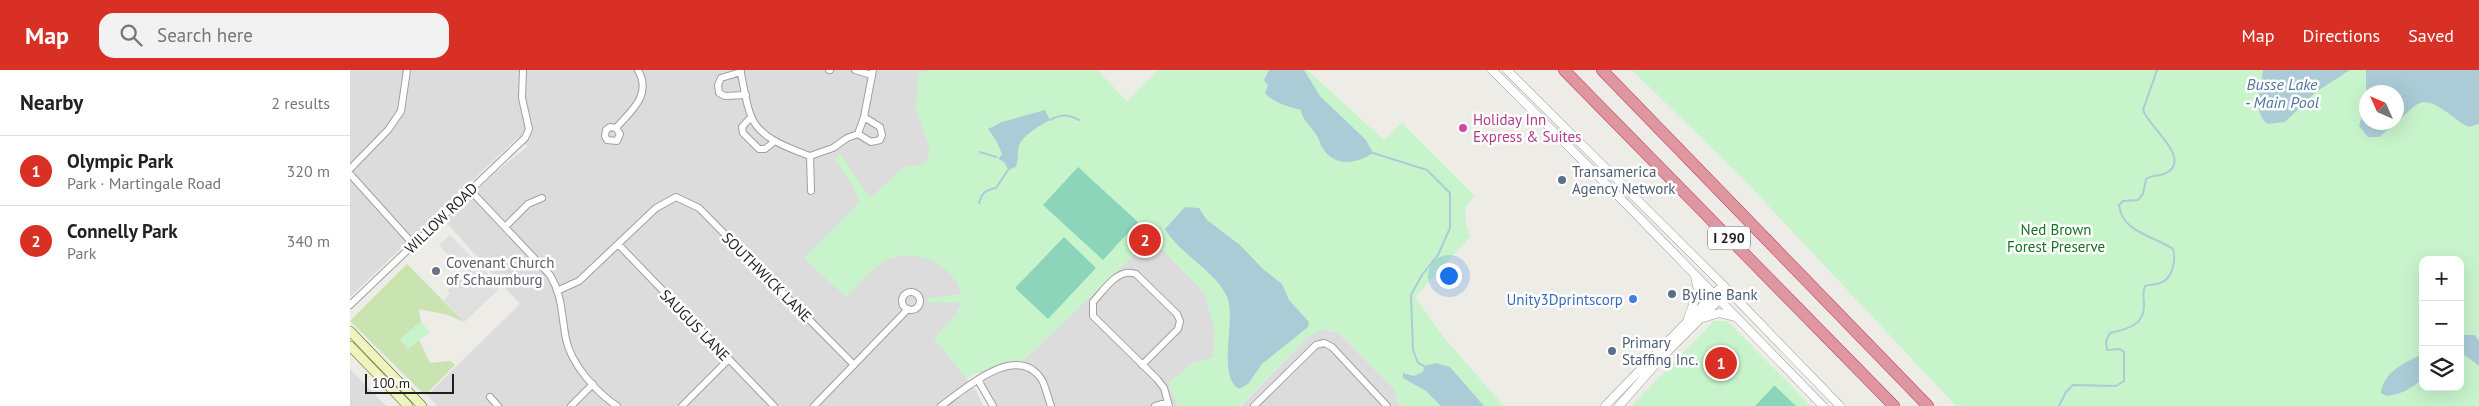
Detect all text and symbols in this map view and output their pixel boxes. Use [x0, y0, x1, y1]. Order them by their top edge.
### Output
search box [99, 13, 449, 58]
text: Map [25, 20, 69, 51]
icon: search [117, 21, 145, 49]
text: Search here [157, 23, 253, 47]
text: Map [2242, 24, 2274, 47]
text: Directions [2302, 24, 2380, 47]
text: Saved [2408, 24, 2454, 47]
water label: Busse Lake - Main Pool [2245, 74, 2320, 112]
north arrow [2359, 85, 2404, 130]
text: Nearby [20, 89, 83, 116]
text: 2 results [271, 93, 330, 113]
place label: Holiday Inn Express & Suites [1473, 110, 1581, 146]
marker: Holiday Inn Express & Suites [1457, 122, 1469, 134]
text: Olympic Park [67, 149, 173, 173]
text: 1 [31, 161, 41, 181]
text: 320 m [287, 161, 330, 181]
place label: Transamerica Agency Network [1572, 162, 1676, 198]
text: Park · Martingale Road [67, 173, 221, 193]
marker: Transamerica Agency Network [1556, 174, 1568, 186]
street label: WILLOW ROAD [401, 178, 481, 258]
text: Connelly Park [67, 219, 178, 243]
park label: Ned Brown Forest Preserve [2007, 220, 2105, 256]
pin: 2 [1129, 221, 1161, 259]
road number: I 290 [1708, 226, 1750, 250]
street label: SOUTHWICK LANE [718, 228, 816, 326]
text: 2 [31, 231, 41, 251]
text: 340 m [287, 231, 330, 251]
text: Park [67, 243, 96, 263]
place label: Covenant Church of Schaumburg [446, 253, 554, 289]
map controls [2419, 256, 2464, 391]
button: + [2419, 256, 2464, 301]
your location [1436, 263, 1462, 289]
marker: Covenant Church of Schaumburg [430, 265, 442, 277]
street label: SAUGUS LANE [656, 285, 734, 365]
place label: Byline Bank [1682, 285, 1758, 304]
marker: Byline Bank [1666, 288, 1678, 300]
place label: Unity3Dprintscorp [1506, 290, 1623, 309]
marker: Unity3Dprintscorp [1627, 293, 1639, 305]
button: − [2419, 301, 2464, 346]
place label: Primary Staffing Inc. [1622, 333, 1698, 369]
pin: 1 [1705, 344, 1737, 382]
marker: Primary Staffing Inc. [1606, 345, 1618, 357]
button: layers [2419, 346, 2464, 391]
scale bar [365, 371, 454, 394]
text: 100 m [372, 374, 410, 392]

